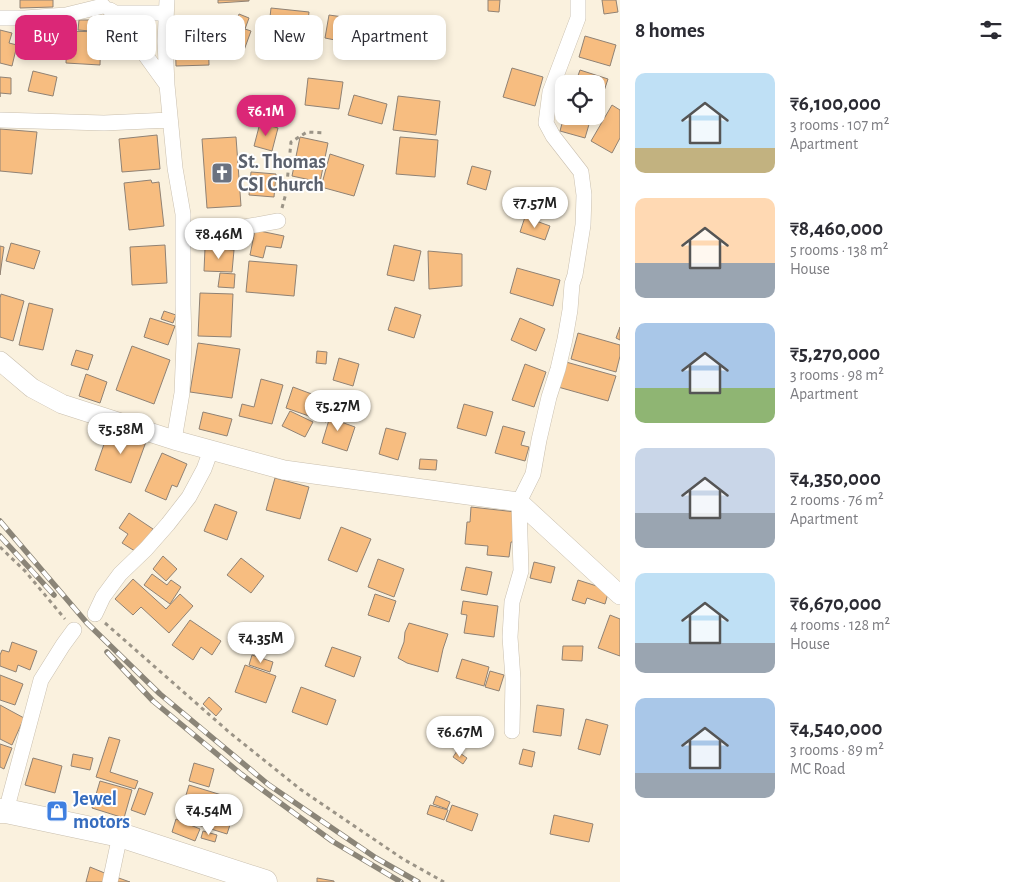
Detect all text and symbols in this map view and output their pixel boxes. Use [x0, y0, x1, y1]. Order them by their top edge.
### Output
chip: Buy [15, 15, 77, 60]
chip: Rent [87, 15, 156, 60]
chip: Filters [166, 15, 245, 60]
chip: New [255, 15, 323, 60]
chip: Apartment [333, 15, 446, 60]
icon: filters [977, 16, 1005, 44]
text: 8 homes [635, 20, 705, 41]
map controls [555, 75, 605, 125]
button: locate [555, 75, 605, 125]
icon: home [675, 93, 735, 153]
text: ₹6,100,000 [790, 93, 881, 114]
pin: ₹6.1M [231, 94, 301, 137]
text: ₹6.1M [248, 103, 284, 119]
text: 3 rooms · 107 m² [790, 117, 889, 133]
text: Apartment [790, 136, 858, 152]
place label: St. Thomas CSI Church [238, 152, 326, 195]
church icon: St. Thomas CSI Church [210, 161, 234, 185]
pin: ₹7.57M [494, 186, 576, 229]
text: ₹7.57M [513, 195, 557, 211]
pin: ₹8.46M [178, 218, 260, 260]
icon: home [675, 218, 735, 278]
text: ₹8,460,000 [790, 218, 883, 239]
text: ₹8.46M [196, 226, 242, 242]
text: 5 rooms · 138 m² [790, 242, 888, 258]
text: House [790, 261, 830, 277]
icon: home [675, 343, 735, 403]
text: ₹5,270,000 [790, 343, 880, 364]
text: 3 rooms · 98 m² [790, 367, 884, 383]
text: Apartment [790, 386, 858, 402]
pin: ₹5.27M [297, 390, 379, 432]
text: ₹5.27M [316, 398, 360, 414]
pin: ₹5.58M [80, 412, 162, 455]
text: ₹5.58M [99, 421, 143, 437]
icon: home [675, 468, 735, 528]
text: ₹4,350,000 [790, 468, 881, 489]
text: 2 rooms · 76 m² [790, 492, 884, 508]
text: Apartment [790, 511, 858, 527]
icon: home [675, 593, 735, 653]
text: ₹6,670,000 [790, 593, 882, 614]
text: 4 rooms · 128 m² [790, 617, 890, 633]
pin: ₹4.35M [220, 622, 302, 664]
text: ₹4.35M [239, 630, 283, 646]
text: House [790, 636, 830, 652]
pin: ₹6.67M [419, 716, 501, 758]
icon: home [675, 718, 735, 778]
text: ₹4,540,000 [790, 718, 882, 739]
text: ₹6.67M [437, 724, 483, 740]
text: 3 rooms · 89 m² [790, 742, 884, 758]
text: MC Road [790, 761, 845, 777]
place label: Jewel motors [73, 789, 130, 832]
pin: ₹4.54M [168, 794, 250, 836]
shop icon: Jewel motors [45, 799, 69, 823]
text: ₹4.54M [186, 802, 232, 818]

